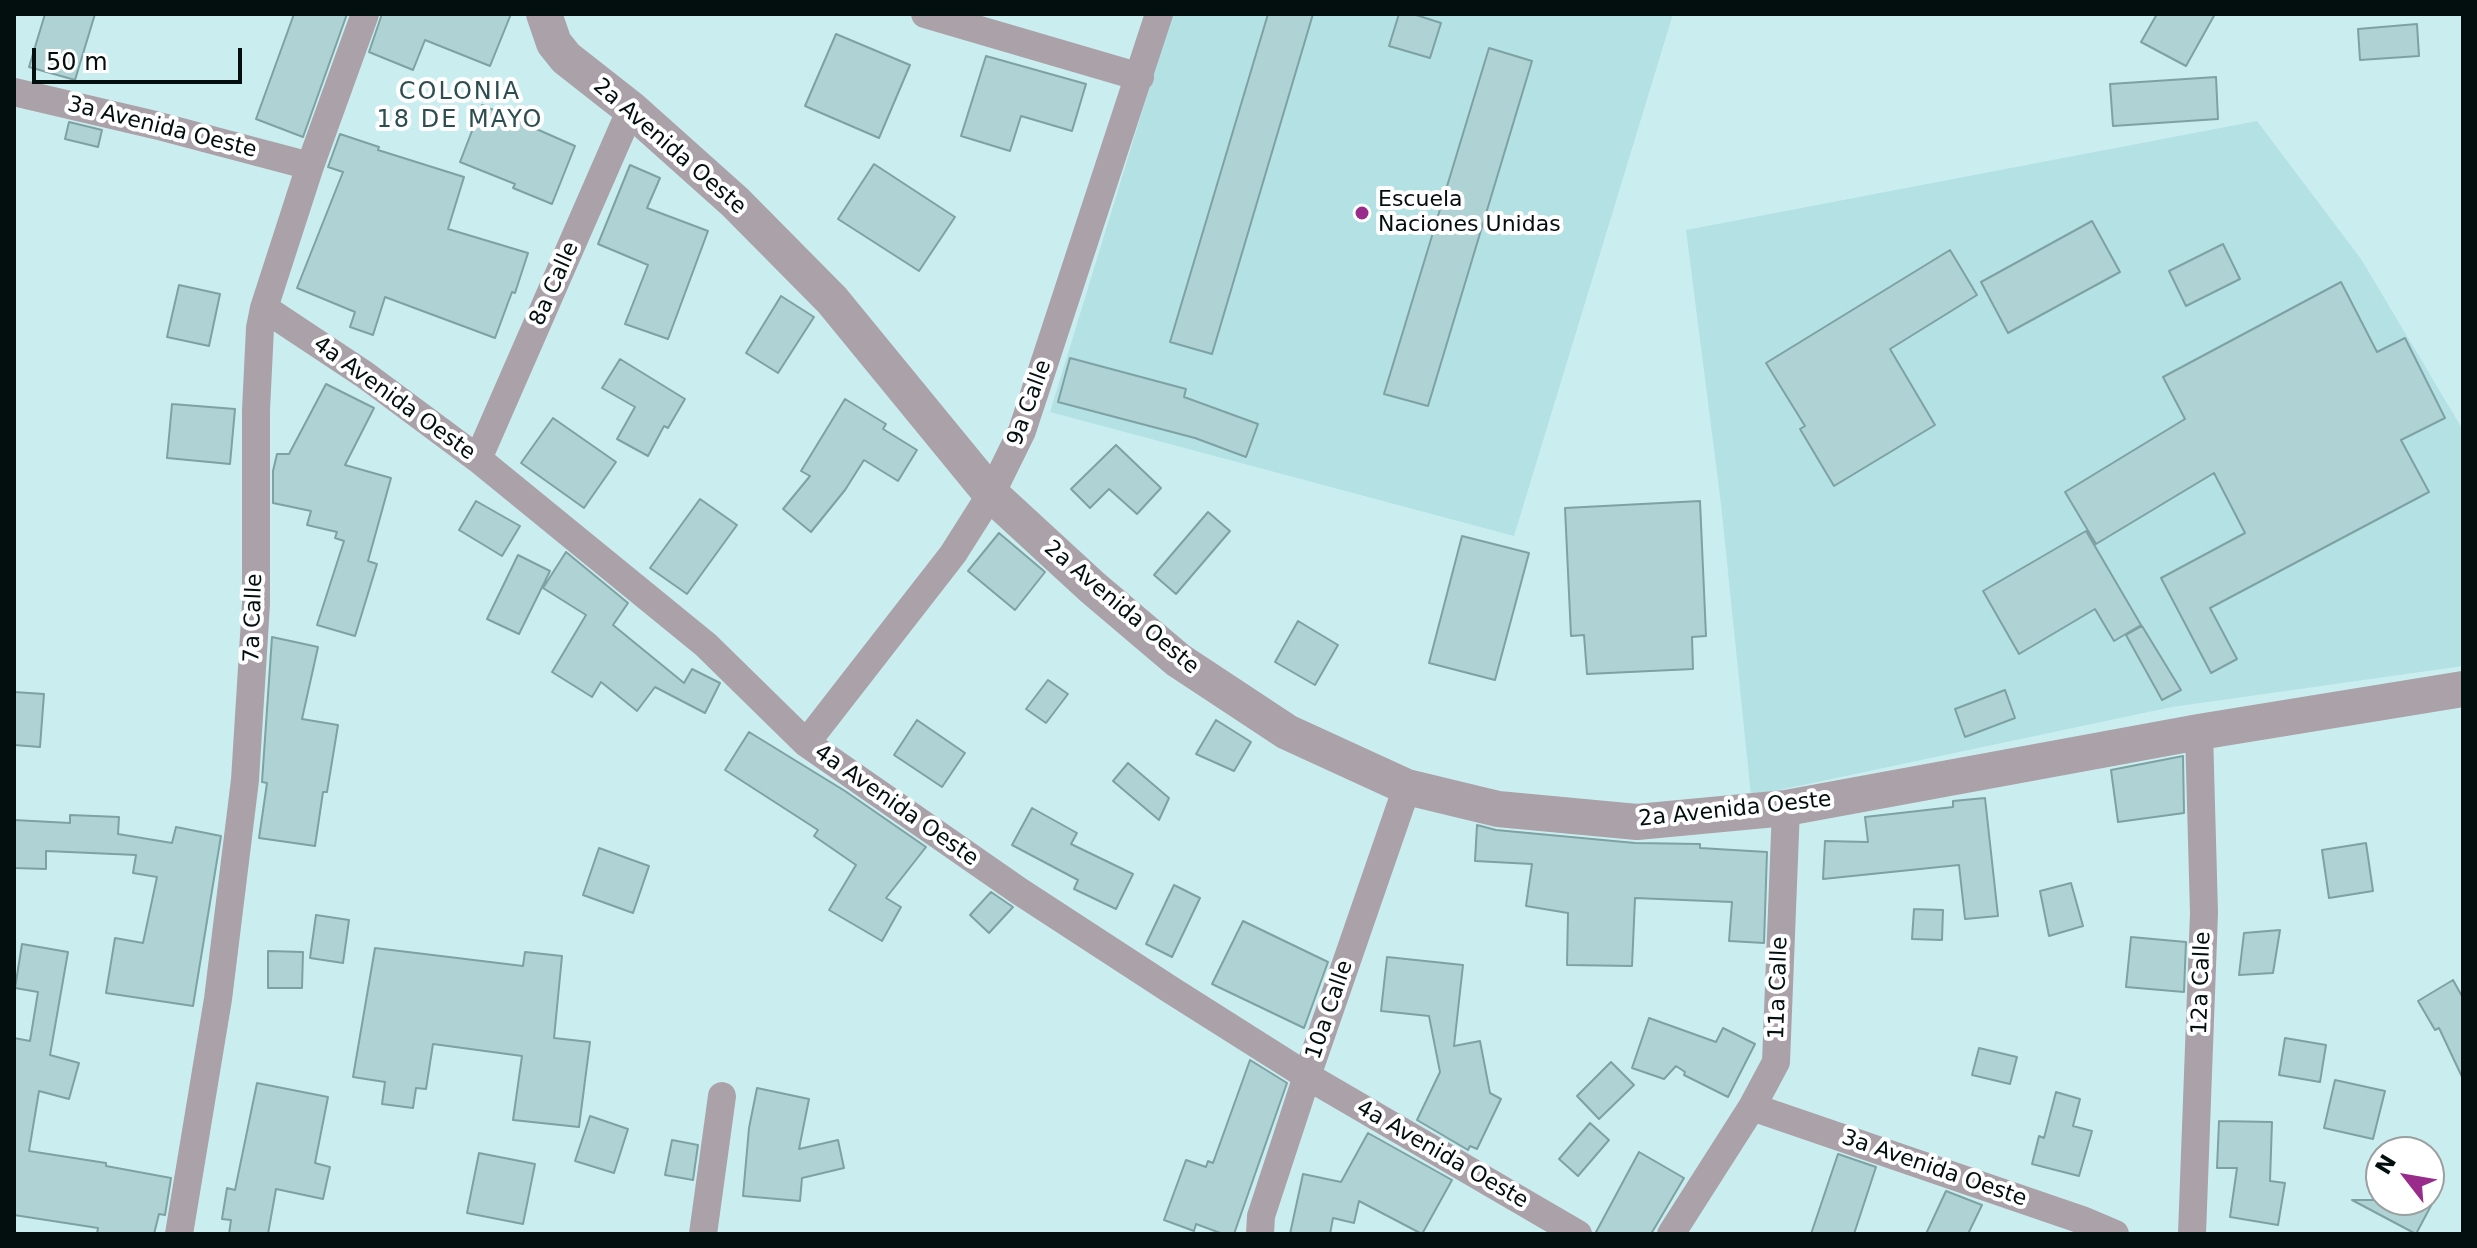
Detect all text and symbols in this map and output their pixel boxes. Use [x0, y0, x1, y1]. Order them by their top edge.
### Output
scale bar [36, 32, 246, 82]
text: 50 m [46, 48, 108, 76]
street label: 2a Avenida Oeste [587, 73, 751, 221]
district label: COLONIA 18 DE MAYO [377, 79, 543, 135]
street label: 3a Avenida Oeste [65, 92, 259, 164]
place label: Escuela Naciones Unidas [1378, 187, 1561, 238]
marker: Escuela Naciones Unidas [1353, 204, 1371, 222]
street label: 8a Calle [525, 238, 585, 330]
street label: 4a Avenida Oeste [308, 331, 480, 467]
street label: 9a Calle [1002, 357, 1058, 449]
street label: 2a Avenida Oeste [1038, 536, 1204, 680]
street label: 7a Calle [239, 573, 269, 663]
street label: 4a Avenida Oeste [809, 740, 983, 872]
street label: 2a Avenida Oeste [1637, 787, 1833, 833]
street label: 12a Calle [2187, 931, 2217, 1035]
street label: 11a Calle [1764, 936, 1794, 1040]
street label: 10a Calle [1301, 957, 1359, 1063]
street label: 4a Avenida Oeste [1352, 1095, 1532, 1215]
street label: 3a Avenida Oeste [1838, 1125, 2030, 1213]
north arrow [2365, 1136, 2445, 1216]
text: N [2370, 1150, 2401, 1179]

